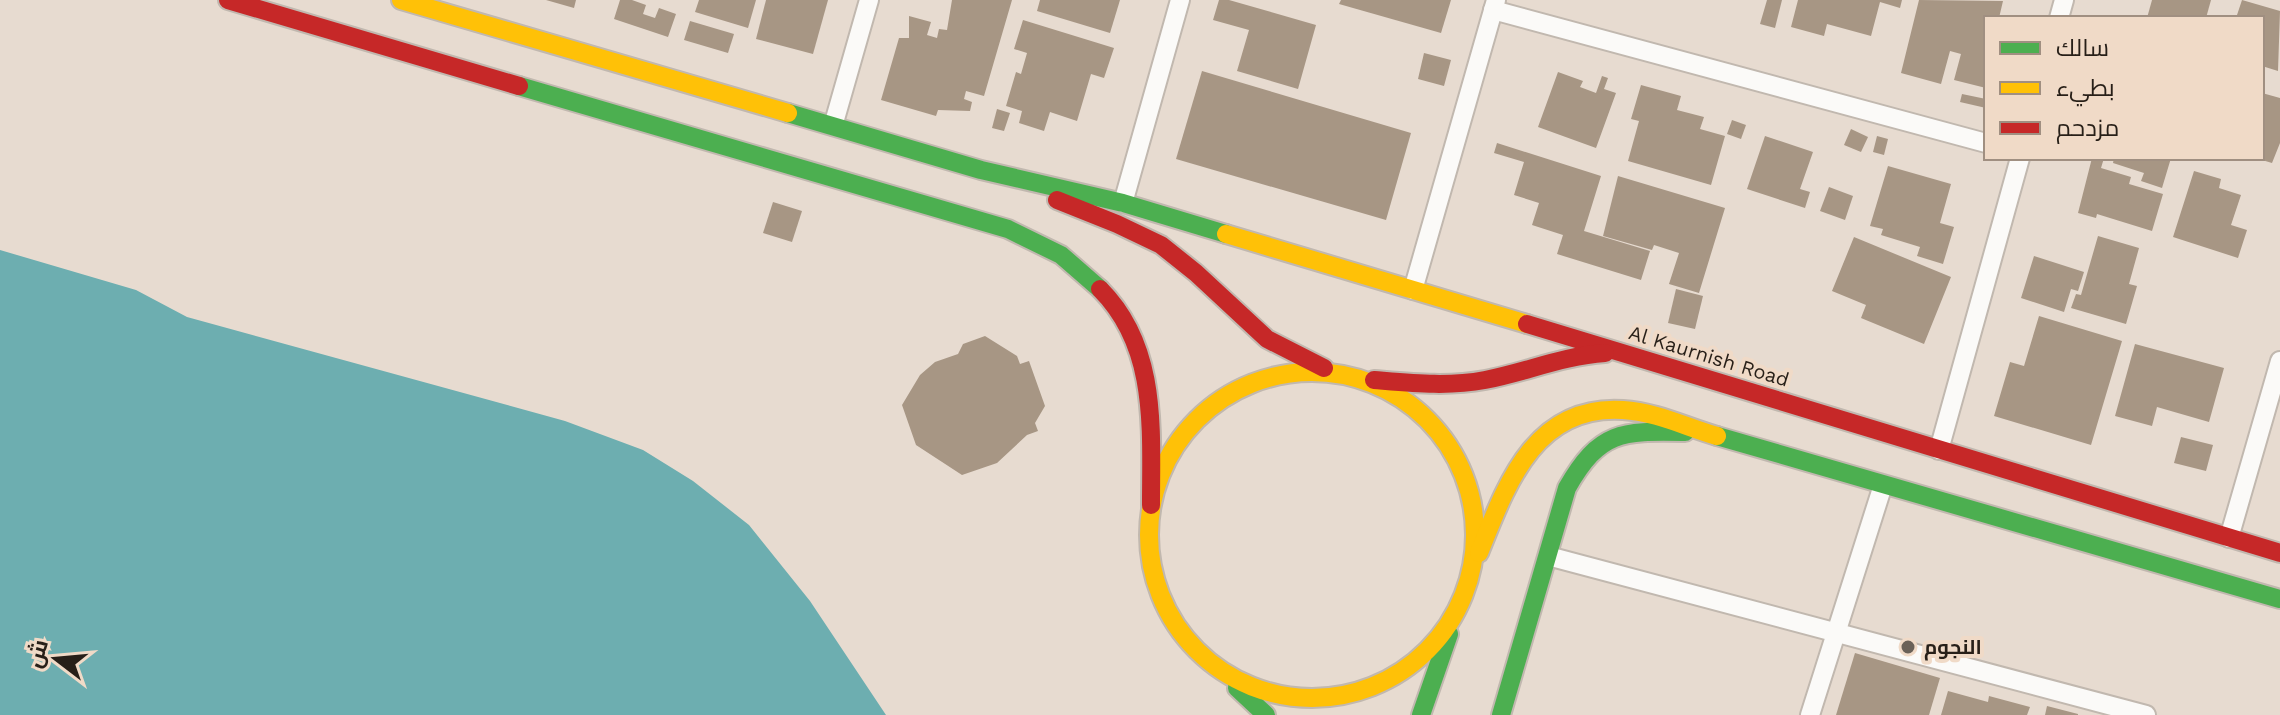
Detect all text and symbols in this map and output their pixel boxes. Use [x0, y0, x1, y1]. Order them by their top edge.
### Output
legend [1984, 16, 2264, 160]
text: سالك [2056, 34, 2109, 62]
text: بطيء [2056, 74, 2115, 107]
text: مزدحم [2056, 114, 2119, 144]
street label: Al Kaurnish Road [1626, 320, 1792, 392]
north arrow [16, 619, 96, 699]
place label: النجوم [1924, 635, 1982, 661]
text: ش [21, 637, 54, 671]
marker: النجوم [1899, 638, 1917, 656]

